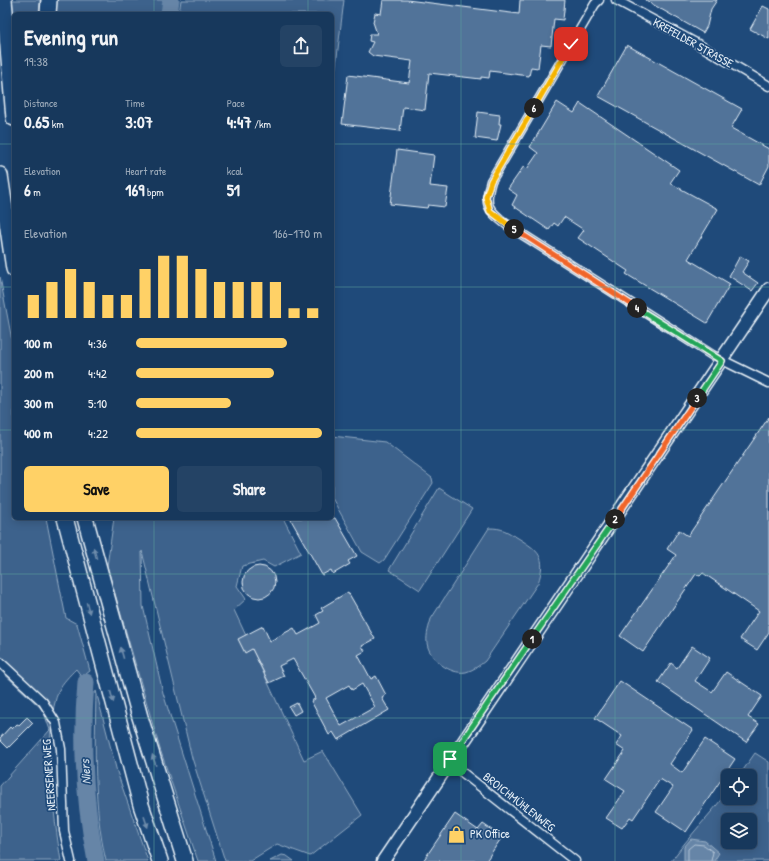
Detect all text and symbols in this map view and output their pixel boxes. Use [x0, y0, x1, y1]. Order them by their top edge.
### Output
street label: KREFELDER STRASSE [650, 13, 737, 72]
text: Evening run [24, 22, 118, 52]
button: share [280, 25, 322, 67]
pin [554, 27, 588, 61]
icon: check [560, 33, 582, 55]
text: 19:38 [24, 52, 48, 70]
text: Distance [24, 96, 58, 110]
text: Time [125, 96, 145, 110]
text: Pace [227, 96, 245, 110]
pin: 6 [524, 98, 544, 118]
text: 6 [532, 101, 536, 115]
text: 0.65 [24, 110, 49, 133]
text: 3:07 [125, 110, 153, 133]
text: 4:47 [227, 110, 252, 133]
text: km [49, 117, 64, 131]
text: /km [252, 117, 271, 131]
text: Elevation [24, 164, 61, 178]
text: Heart rate [125, 164, 166, 178]
text: kcal [227, 164, 243, 178]
text: 6 [24, 178, 31, 201]
text: 169 [125, 178, 145, 201]
text: 51 [227, 178, 240, 201]
text: m [31, 185, 41, 199]
text: bpm [145, 185, 164, 199]
pin: 5 [504, 219, 524, 239]
text: 5 [512, 222, 516, 236]
text: Elevation [24, 224, 67, 242]
text: 166–170 m [273, 224, 322, 242]
pin: 4 [627, 298, 647, 318]
text: 4 [635, 301, 639, 315]
text: 100 m [24, 334, 52, 352]
text: 4:36 [88, 334, 107, 352]
text: 200 m [24, 364, 54, 382]
text: 4:42 [88, 364, 107, 382]
pin: 3 [687, 388, 707, 408]
text: 3 [695, 391, 699, 405]
text: 300 m [24, 394, 53, 412]
text: 5:10 [88, 394, 107, 412]
text: 400 m [24, 424, 52, 442]
text: 4:22 [88, 424, 108, 442]
button: Save [24, 466, 169, 512]
button: Share [177, 466, 322, 512]
pin: 2 [605, 509, 625, 529]
text: 2 [612, 512, 618, 526]
one-way arrow [91, 547, 97, 559]
one-way arrow [85, 602, 91, 614]
pin: 1 [522, 629, 542, 649]
text: 1 [530, 632, 534, 646]
one-way arrow [119, 647, 125, 659]
one-way arrow [109, 691, 115, 703]
street label: NEERSENER WEG [38, 738, 59, 811]
pin [433, 742, 467, 776]
icon: arrive [439, 748, 461, 770]
one-way arrow [151, 754, 157, 766]
water label: Niers [75, 758, 95, 785]
street label: BROICHMÜHLENWEG [480, 768, 559, 835]
map controls [721, 769, 757, 849]
button: locate [721, 769, 757, 805]
button: layers [721, 813, 757, 849]
one-way arrow [144, 816, 150, 828]
shop icon: PK Office [447, 824, 467, 844]
place label: PK Office [470, 825, 510, 842]

